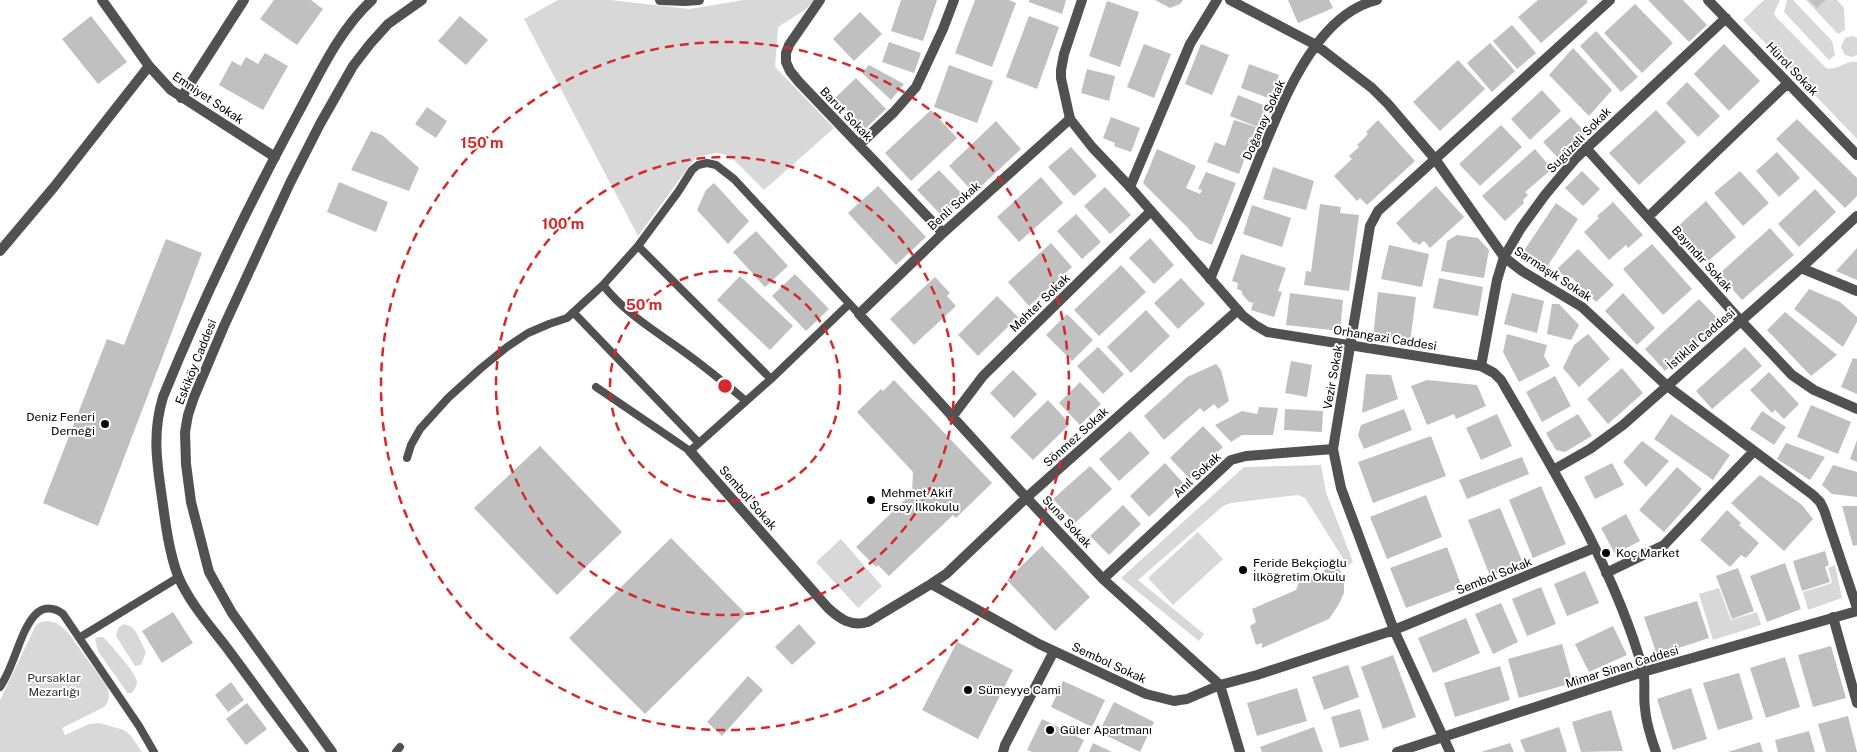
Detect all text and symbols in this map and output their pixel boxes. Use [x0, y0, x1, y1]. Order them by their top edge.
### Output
street label: Hürol Sokak [1763, 39, 1821, 99]
street label: Emniyet Sokak [170, 69, 246, 127]
street label: Doğanay Sokak [1240, 77, 1288, 162]
street label: Barut Sokak [817, 84, 875, 144]
street label: Sugüzeli Sokak [1544, 104, 1614, 176]
text: 150 m [460, 134, 504, 151]
street label: Benli Sokak [925, 179, 983, 233]
text: 100 m [542, 215, 584, 232]
street label: Bayındır Sokak [1669, 223, 1735, 295]
street label: Sarmaşık Sokak [1512, 244, 1595, 304]
street label: Mehter Sokak [1007, 271, 1073, 335]
text: 50 m [626, 296, 662, 313]
street label: İstiklal Caddesi [1664, 306, 1738, 372]
street label: Eskiköy Caddesi [173, 317, 219, 407]
street label: Orhangazi Caddesi [1332, 323, 1438, 353]
street label: Vezir Sokak [1320, 343, 1346, 410]
centre of rings [716, 377, 734, 395]
street label: Sönmez Sokak [1041, 404, 1111, 470]
place label: Deniz Feneri Derneği [26, 410, 95, 438]
marker: Deniz Feneri Derneği [99, 418, 111, 430]
street label: Anıl Sokak [1170, 449, 1224, 500]
street label: Sembol Sokak [716, 463, 780, 533]
place label: Mehmet Akif Ersoy İlkokulu [881, 486, 959, 514]
street label: Suna Sokak [1039, 493, 1095, 551]
marker: Mehmet Akif Ersoy İlkokulu [865, 494, 877, 506]
place label: Koç Market [1616, 546, 1680, 560]
marker: Koç Market [1600, 547, 1612, 559]
street label: Sembol Sokak [1454, 554, 1534, 598]
place label: Feride Bekçioğlu İlköğretim Okulu [1253, 556, 1347, 584]
marker: Feride Bekçioğlu İlköğretim Okulu [1237, 564, 1249, 576]
street label: Sembol Sokak [1070, 640, 1149, 686]
street label: Mimar Sinan Caddesi [1564, 643, 1680, 691]
park label: Pursaklar Mezarlığı [27, 671, 81, 699]
place label: Sümeyye Cami [978, 683, 1061, 697]
marker: Sümeyye Cami [962, 684, 974, 696]
place label: Güler Apartmanı [1060, 723, 1152, 737]
marker: Güler Apartmanı [1044, 724, 1056, 736]

